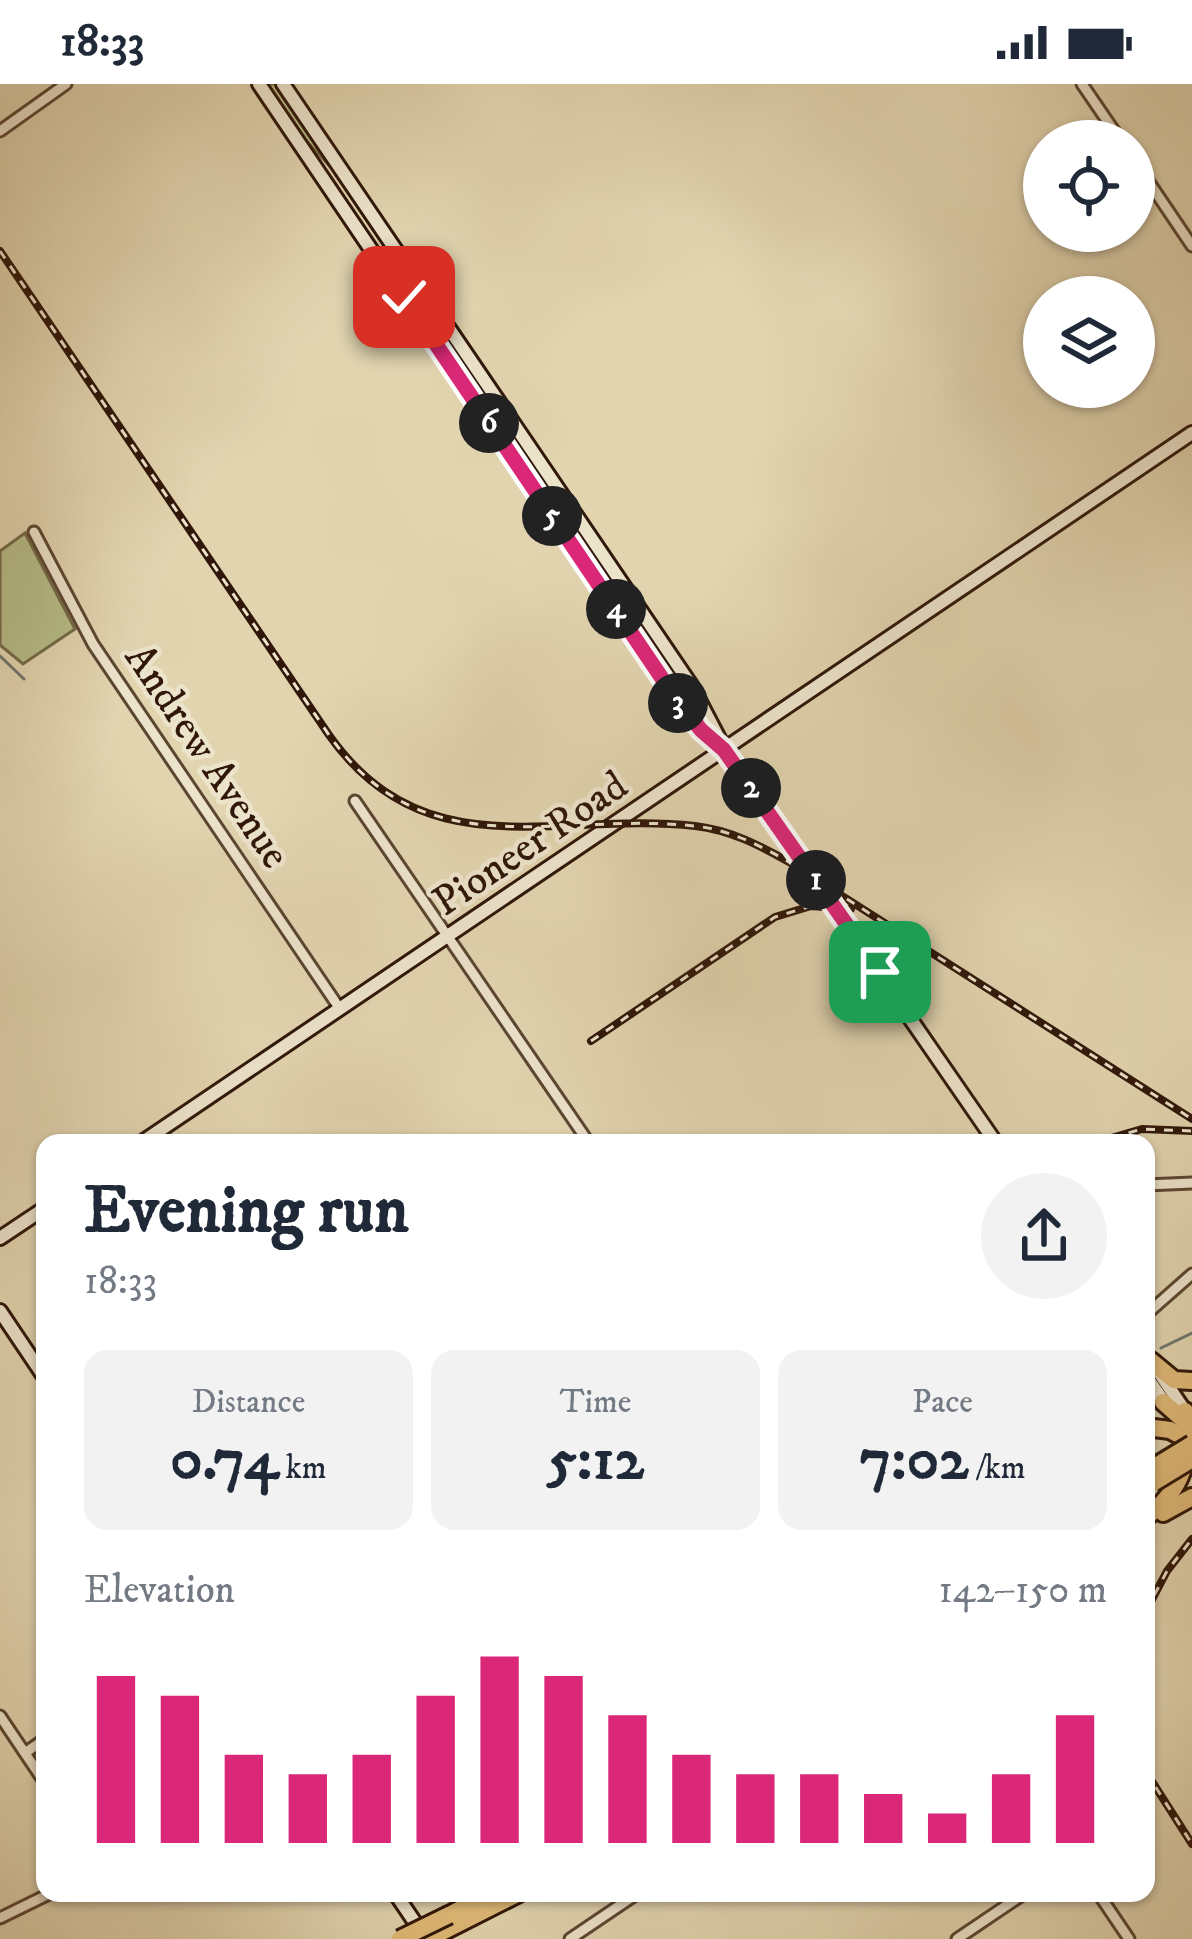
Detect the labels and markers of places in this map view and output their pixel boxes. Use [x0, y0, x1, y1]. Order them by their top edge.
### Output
pin [353, 246, 455, 348]
pin: 6 [459, 393, 519, 453]
pin: 5 [522, 486, 582, 546]
pin: 4 [586, 579, 646, 639]
pin: 3 [648, 673, 708, 733]
pin: 2 [721, 758, 781, 818]
pin: 1 [786, 850, 846, 910]
pin [829, 921, 931, 1023]

